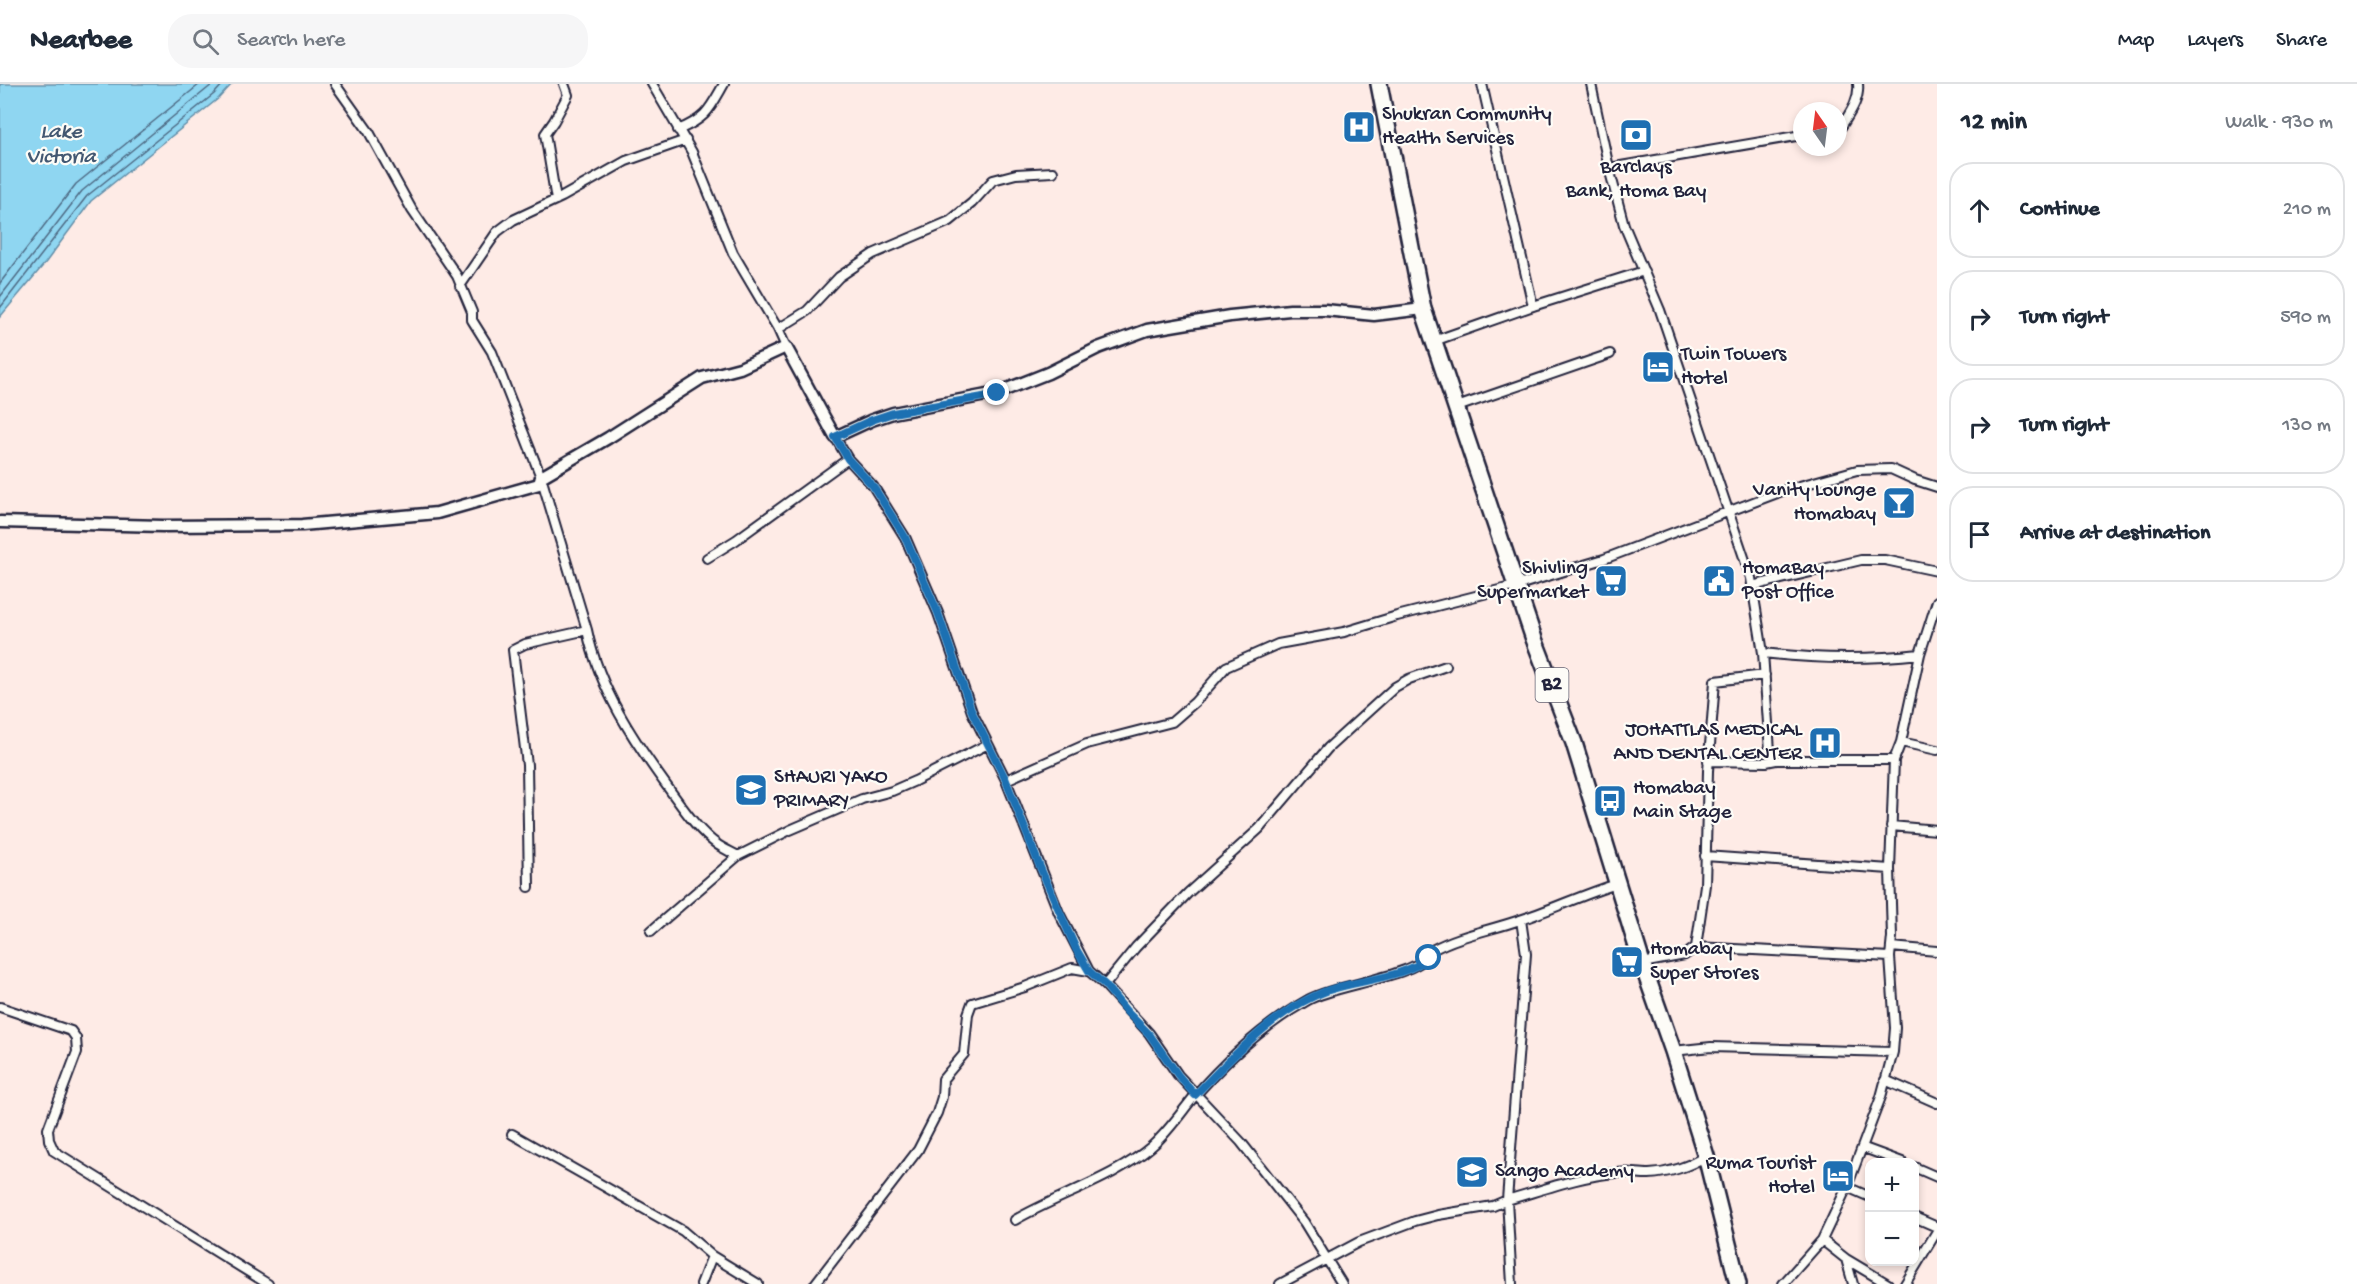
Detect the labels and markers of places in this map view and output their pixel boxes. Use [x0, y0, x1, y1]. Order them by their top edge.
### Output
place label: Shukran Community Health Services [1382, 103, 1552, 152]
hospital icon: Shukran Community Health Services [1341, 109, 1377, 145]
bank icon: Barclays Bank, Homa Bay [1618, 117, 1654, 153]
place label: Barclays Bank, Homa Bay [1565, 156, 1706, 205]
place label: Twin Towers Hotel [1680, 343, 1787, 392]
hotel icon: Twin Towers Hotel [1640, 349, 1676, 385]
place label: Vanity Lounge Homabay [1752, 479, 1877, 528]
bar icon: Vanity Lounge Homabay [1881, 485, 1917, 521]
place label: Shivling Supermarket [1477, 557, 1590, 606]
place label: HomaBay Post Office [1741, 557, 1835, 606]
supermarket icon: Shivling Supermarket [1593, 563, 1629, 599]
public building icon: HomaBay Post Office [1701, 563, 1737, 599]
place label: JOHATTLAS MEDICAL AND DENTAL CENTER [1613, 719, 1803, 768]
hospital icon: JOHATTLAS MEDICAL AND DENTAL CENTER [1807, 725, 1843, 761]
place label: SHAURI YAKO PRIMARY [773, 766, 888, 815]
school or university icon: SHAURI YAKO PRIMARY [733, 772, 769, 808]
place label: Homabay Main Stage [1633, 777, 1733, 826]
bus stop icon: Homabay Main Stage [1592, 783, 1628, 819]
place label: Homabay Super Stores [1650, 938, 1760, 987]
supermarket icon: Homabay Super Stores [1609, 944, 1645, 980]
place label: Ruma Tourist Hotel [1705, 1152, 1817, 1201]
school or university icon: Sango Academy [1454, 1154, 1490, 1190]
hotel icon: Ruma Tourist Hotel [1820, 1158, 1856, 1194]
place label: Sango Academy [1495, 1160, 1634, 1185]

